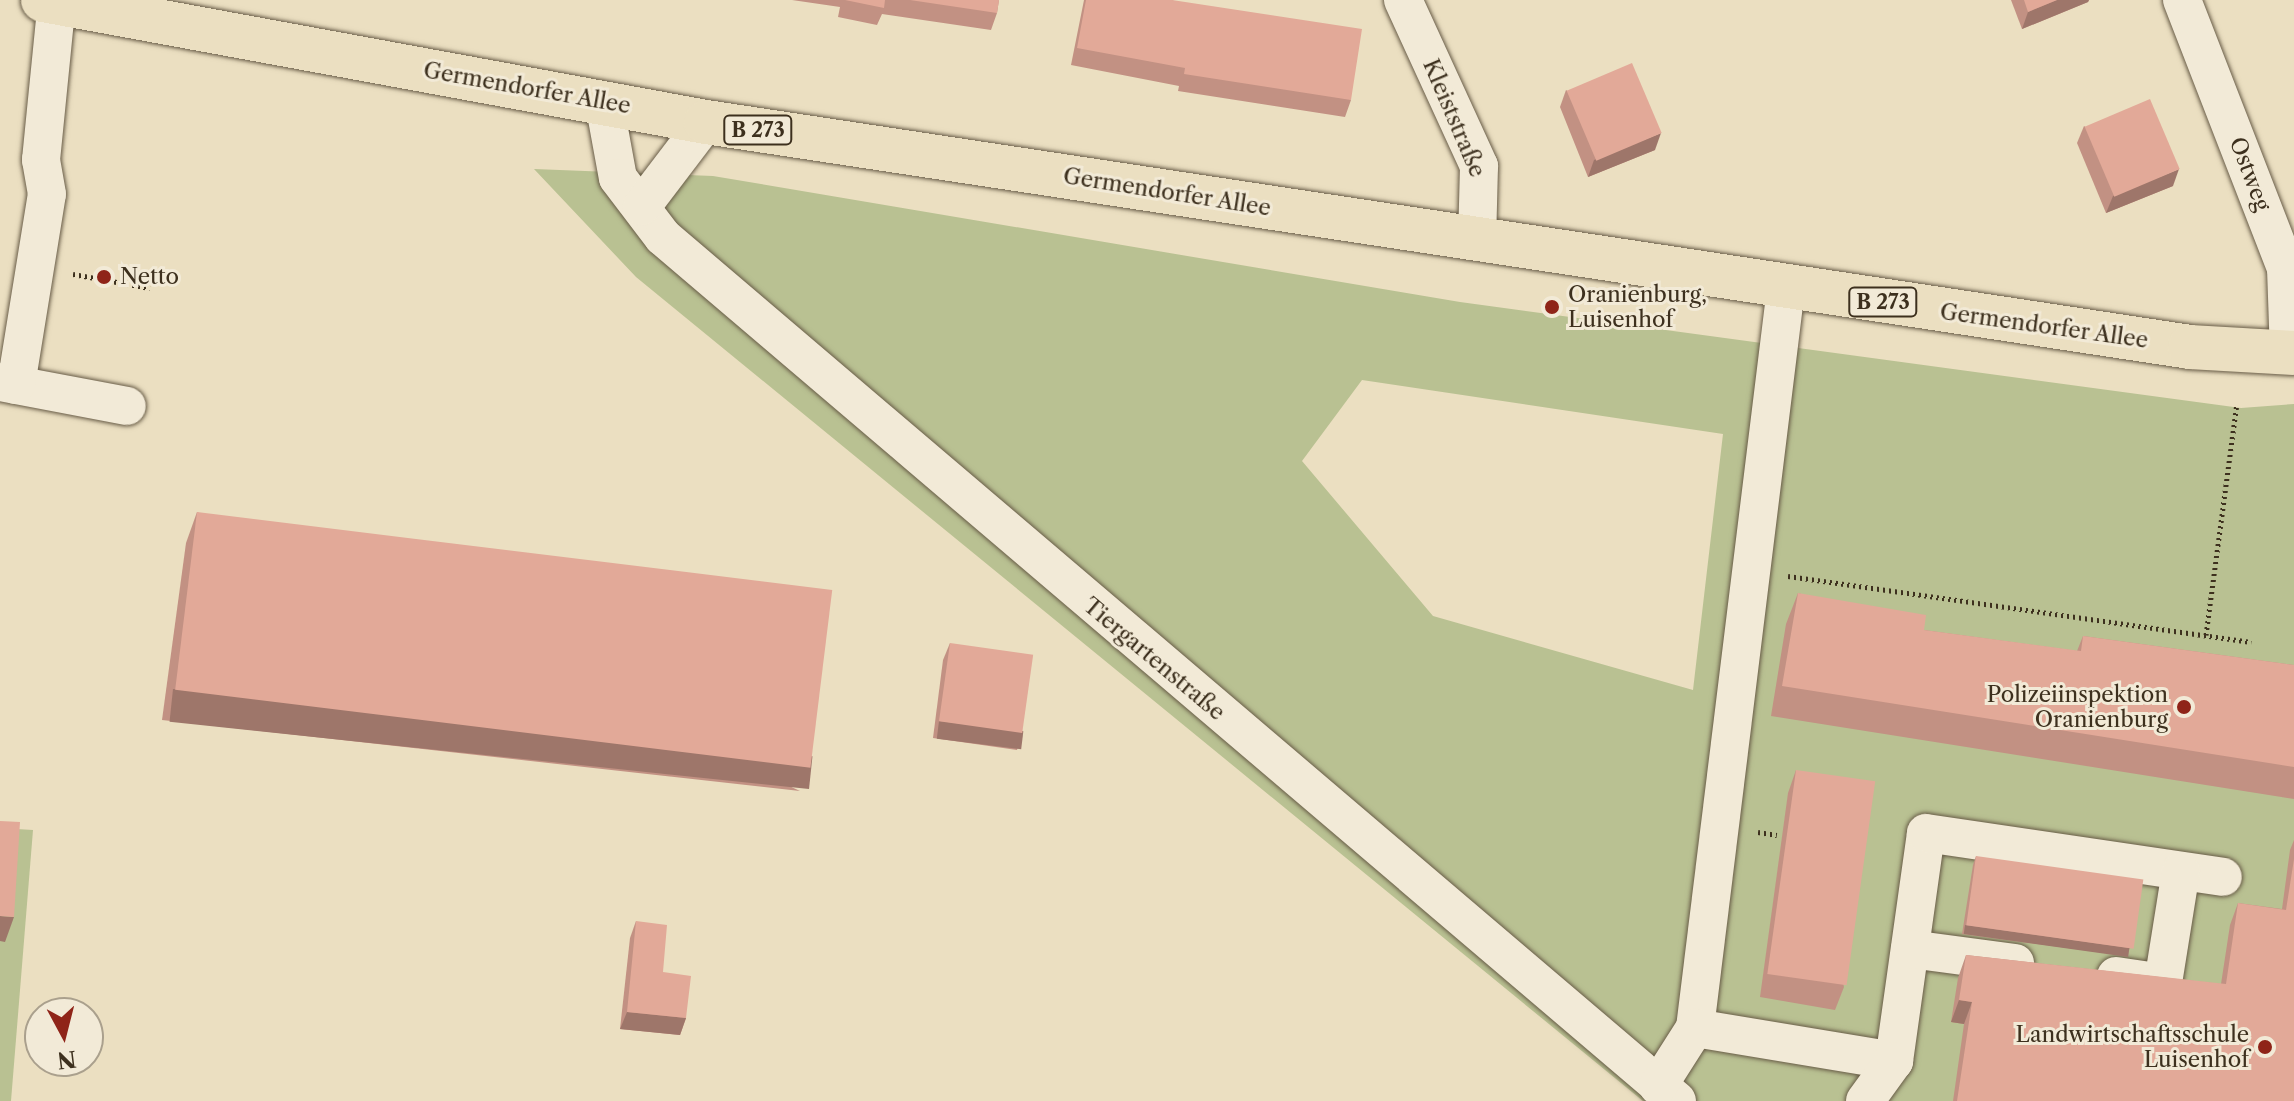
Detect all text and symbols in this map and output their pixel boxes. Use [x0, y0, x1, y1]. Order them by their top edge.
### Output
street label: Kleiststraße [1417, 55, 1491, 181]
street label: Germendorfer Allee [421, 57, 633, 119]
road number: B 273 [722, 114, 794, 146]
street label: Ostweg [2224, 133, 2276, 215]
street label: Germendorfer Allee [1061, 162, 1273, 222]
place label: Netto [120, 264, 179, 290]
marker: Netto [95, 268, 113, 286]
place label: Oranienburg, Luisenhof [1568, 281, 1707, 332]
road number: B 273 [1847, 286, 1919, 318]
marker: Oranienburg, Luisenhof [1543, 298, 1561, 316]
street label: Germendorfer Allee [1938, 298, 2150, 354]
street label: Tiergartenstraße [1078, 592, 1230, 726]
place label: Polizeiinspektion Oranienburg [1987, 681, 2168, 732]
marker: Polizeiinspektion Oranienburg [2175, 698, 2193, 716]
north arrow [24, 997, 104, 1077]
place label: Landwirtschaftsschule Luisenhof [2016, 1021, 2249, 1072]
marker: Landwirtschaftsschule Luisenhof [2256, 1038, 2274, 1056]
text: N [56, 1045, 78, 1074]

